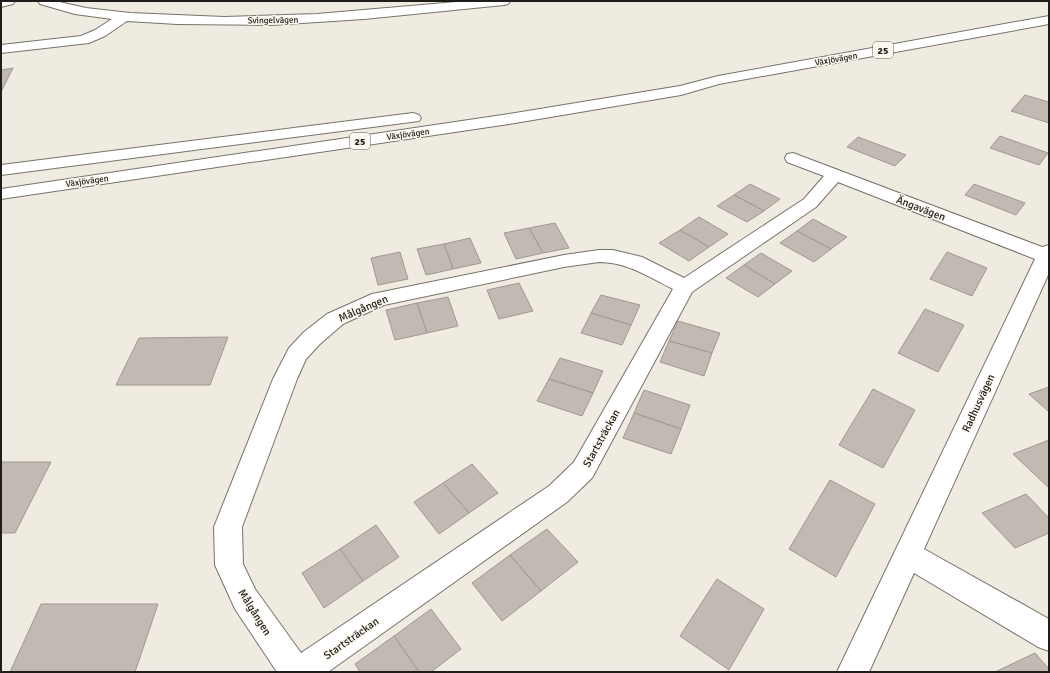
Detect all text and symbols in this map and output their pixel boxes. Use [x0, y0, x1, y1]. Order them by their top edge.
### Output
street label: Svingelvägen [248, 15, 299, 26]
road number: 25 [873, 42, 893, 58]
street label: Växjövägen [814, 50, 859, 69]
street label: Växjövägen [386, 126, 430, 143]
road number: 25 [350, 133, 370, 149]
street label: Växjövägen [65, 173, 109, 190]
street label: Ängavägen [894, 192, 948, 224]
street label: Målgången [337, 292, 390, 325]
street label: Radhusvägen [959, 372, 998, 434]
street label: Startsträckan [580, 407, 623, 469]
street label: Målgången [235, 587, 274, 638]
street label: Startsträckan [321, 615, 381, 662]

